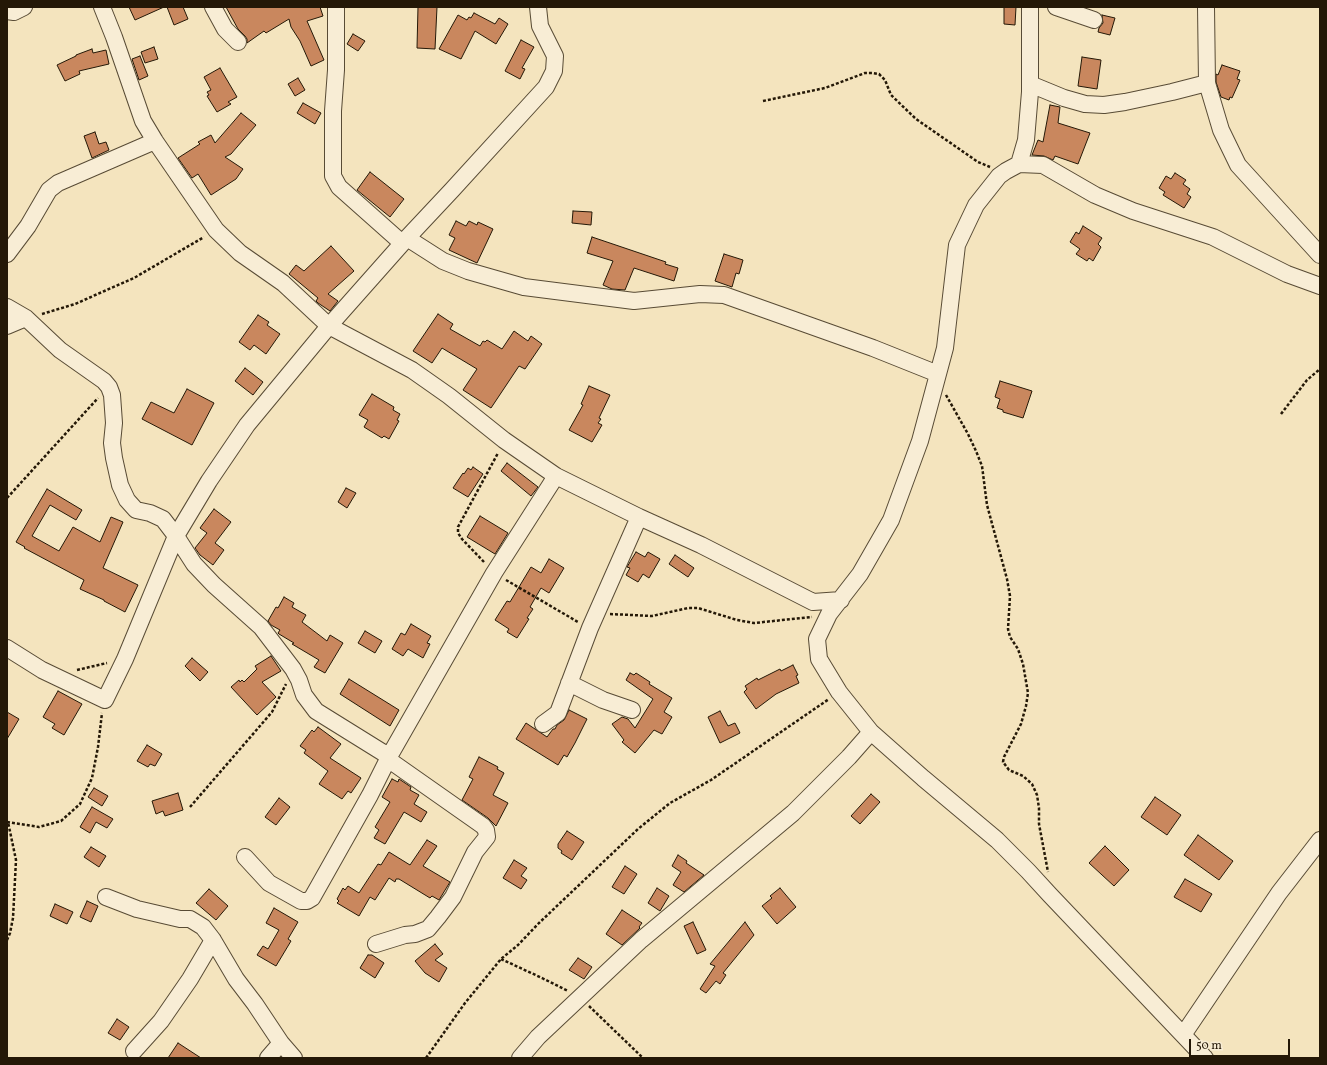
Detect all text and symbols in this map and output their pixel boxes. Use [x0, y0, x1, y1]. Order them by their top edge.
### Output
scale bar [1191, 1031, 1292, 1057]
text: 50 m [1196, 1038, 1222, 1054]

